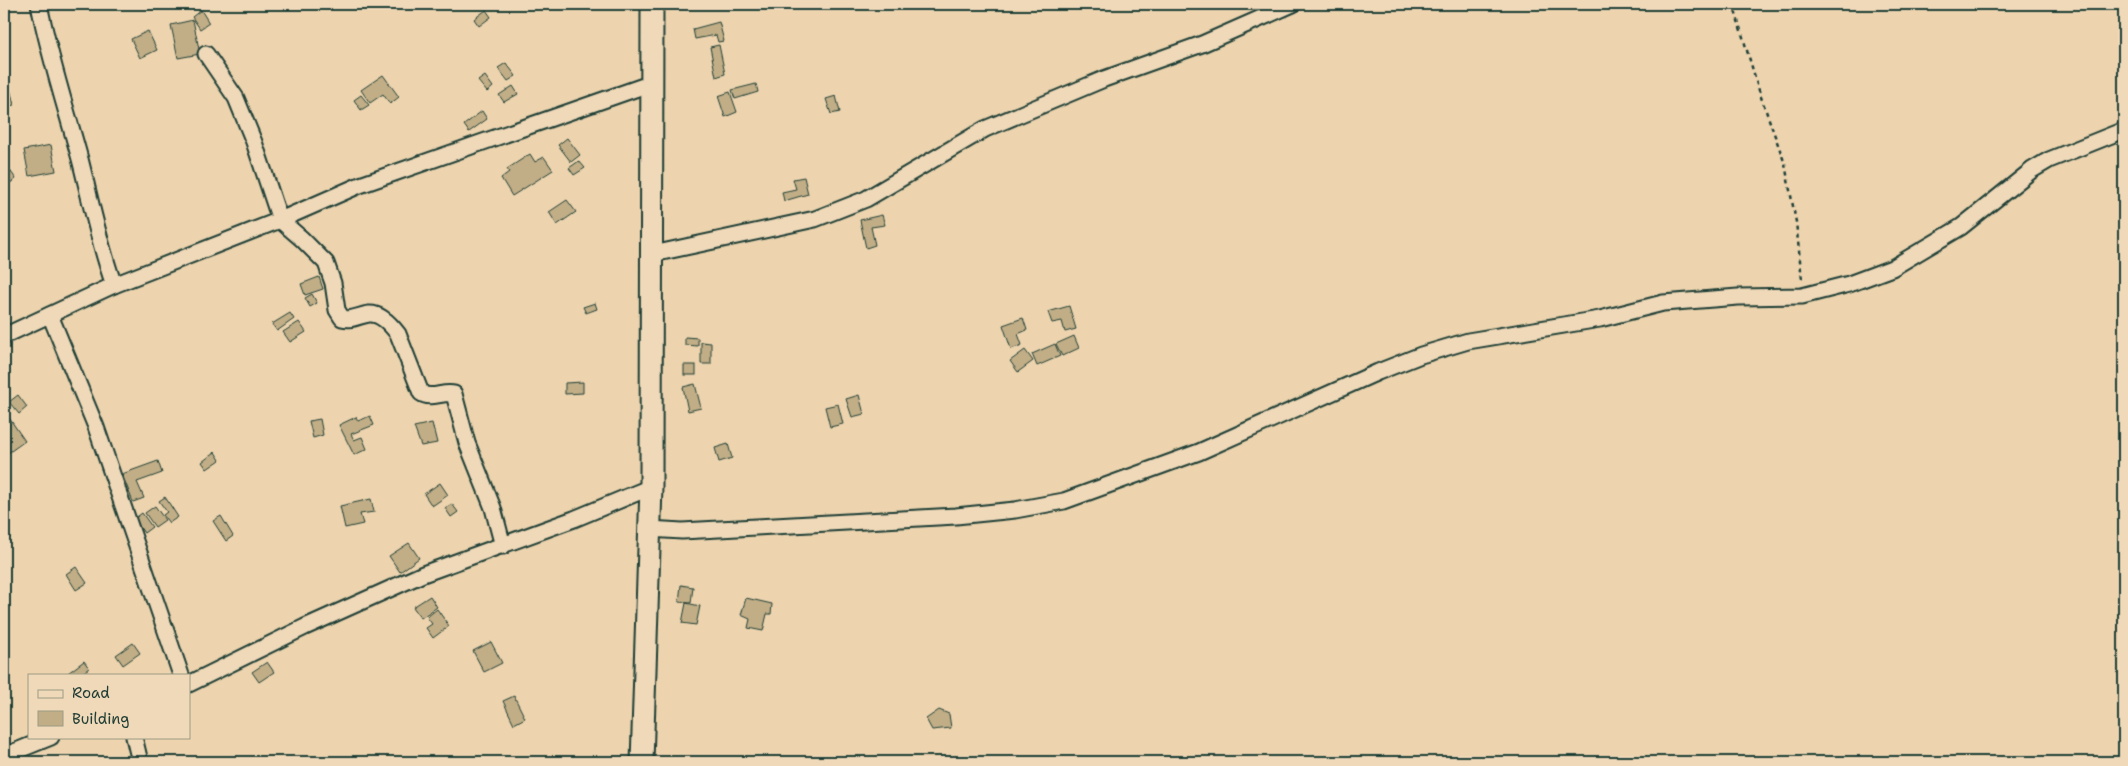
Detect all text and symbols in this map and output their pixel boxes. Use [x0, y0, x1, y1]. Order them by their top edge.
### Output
legend [28, 674, 190, 738]
text: Road [72, 683, 110, 703]
text: Building [72, 709, 129, 729]

